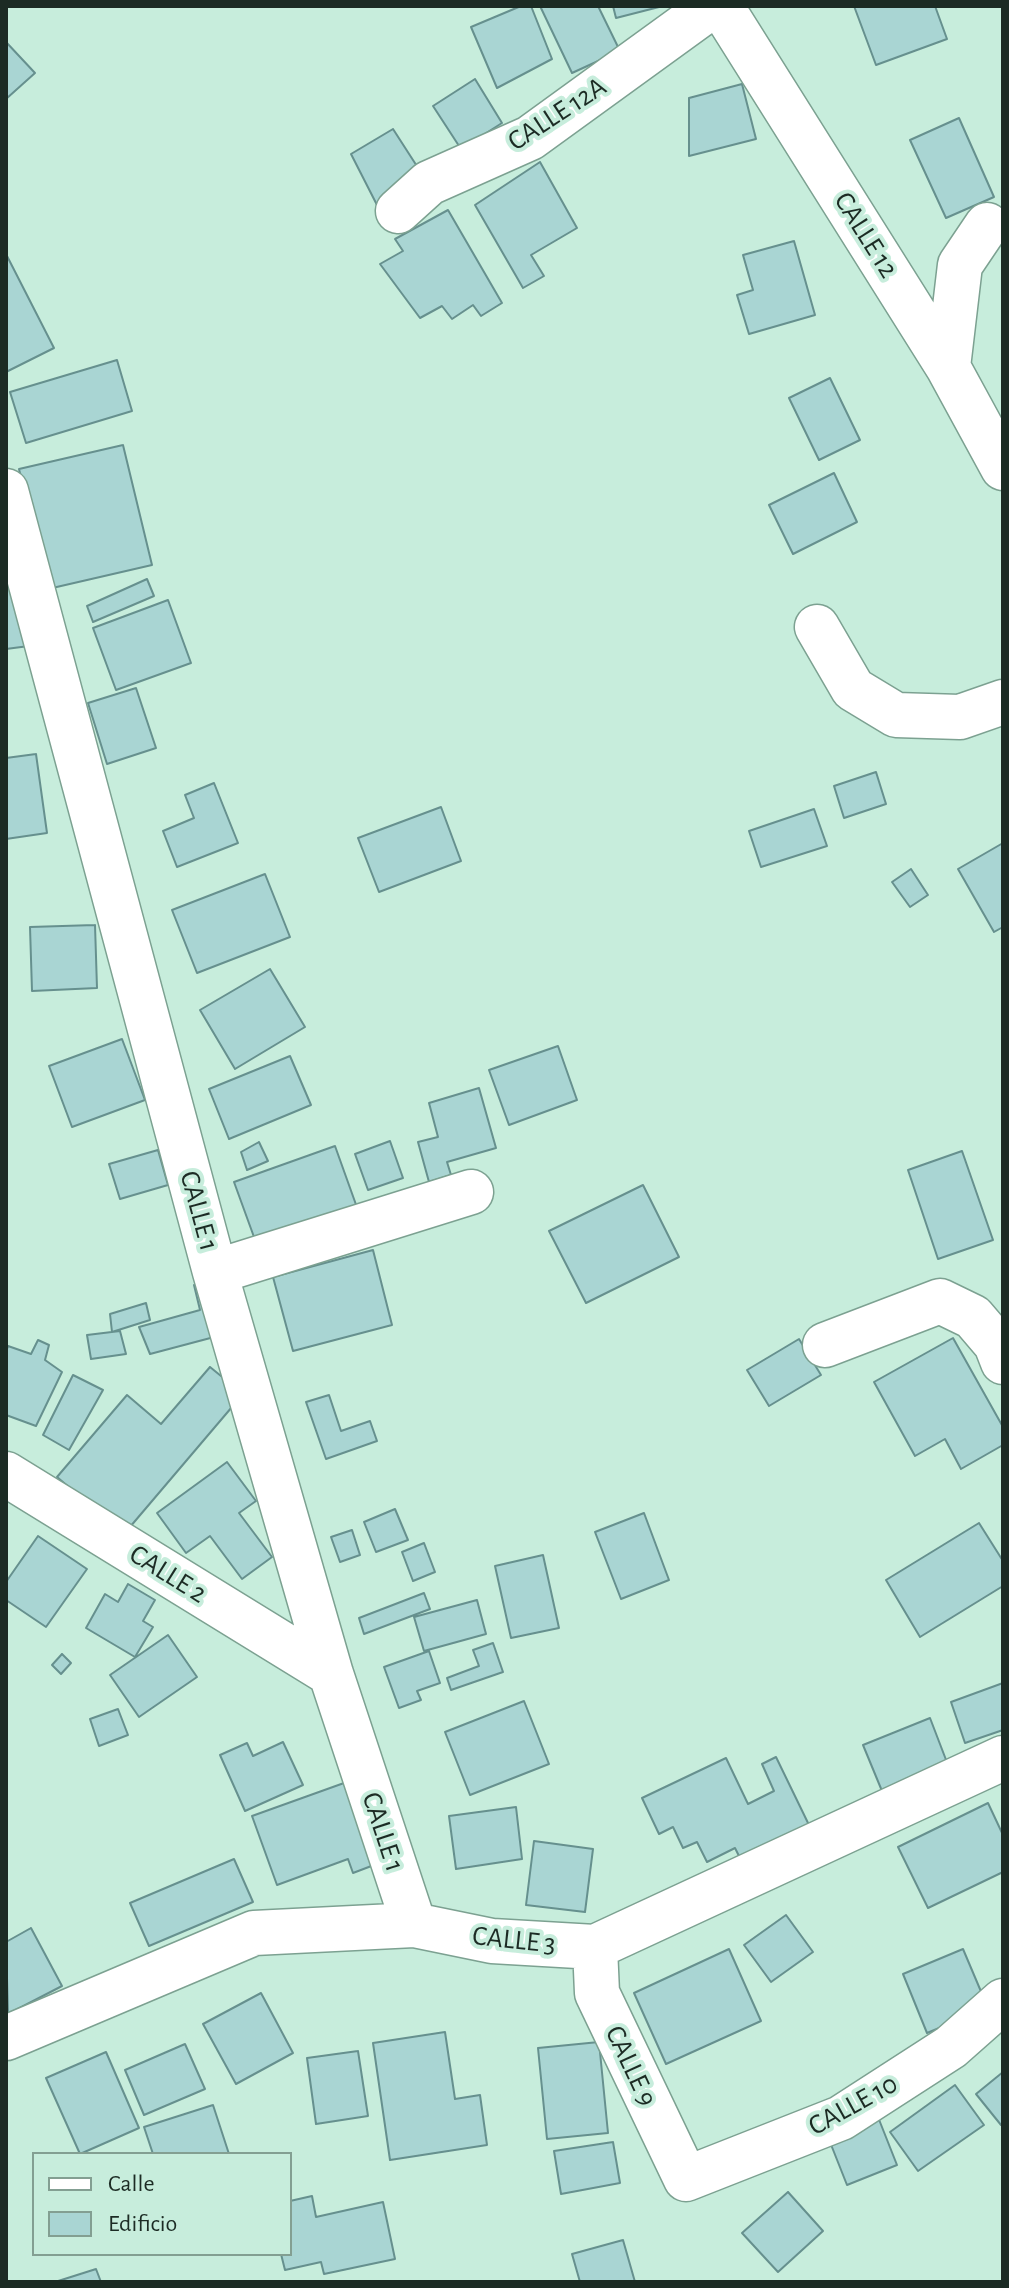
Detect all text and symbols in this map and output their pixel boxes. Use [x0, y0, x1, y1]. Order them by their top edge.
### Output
street label: CALLE 12A [501, 70, 613, 158]
street label: CALLE 12 [827, 186, 905, 284]
street label: CALLE 1 [172, 1167, 226, 1255]
street label: CALLE 2 [123, 1537, 213, 1611]
street label: CALLE 1 [354, 1788, 412, 1876]
street label: CALLE 3 [471, 1919, 557, 1961]
street label: CALLE 9 [598, 2020, 664, 2112]
street label: CALLE 10 [803, 2067, 903, 2143]
legend [32, 2152, 292, 2256]
text: Calle [108, 2172, 155, 2196]
text: Edificio [108, 2212, 177, 2236]

